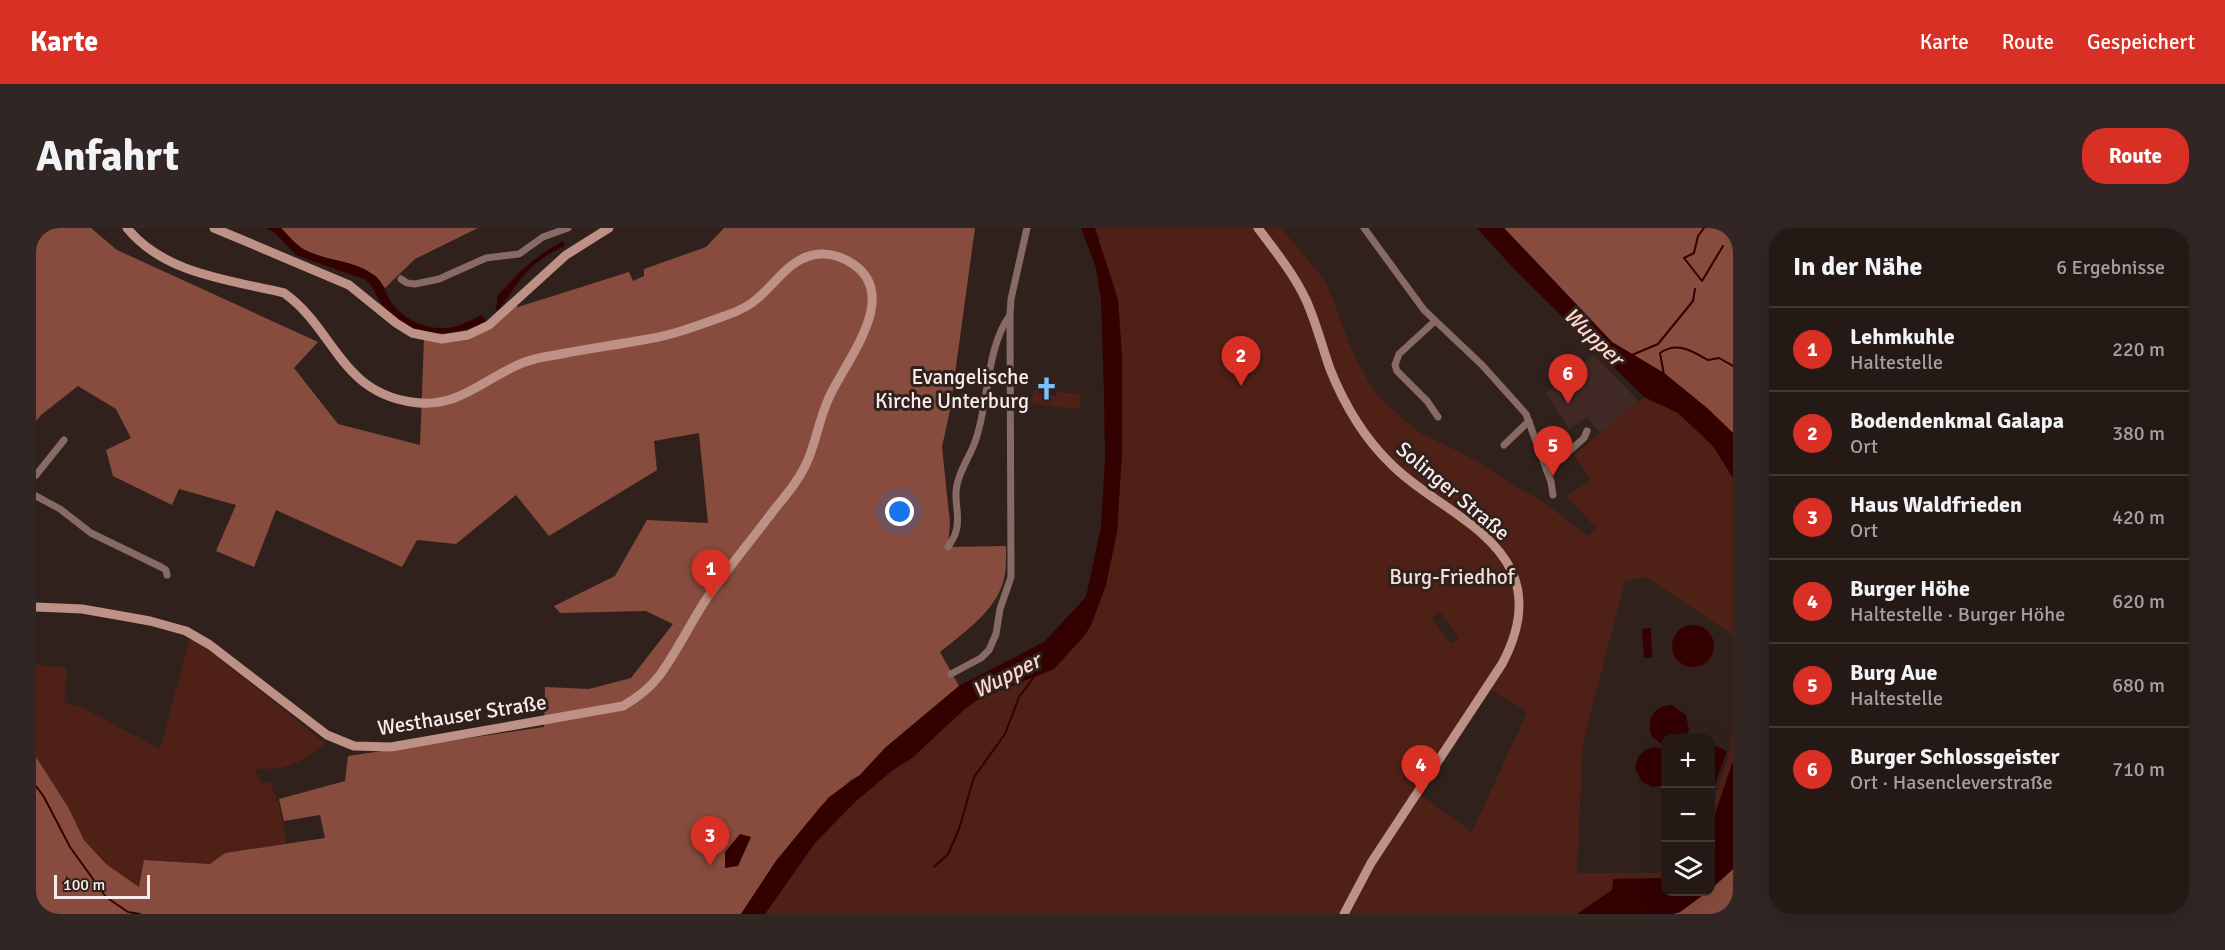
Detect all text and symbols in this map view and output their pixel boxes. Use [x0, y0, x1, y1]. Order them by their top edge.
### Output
text: Karte [30, 25, 98, 59]
text: Karte [1920, 29, 1969, 55]
text: Route [2002, 29, 2054, 55]
text: Gespeichert [2087, 29, 2195, 55]
button: Route [2082, 128, 2189, 184]
text: Anfahrt [36, 131, 179, 182]
text: In der Nähe [1793, 251, 1923, 283]
text: 6 Ergebnisse [2056, 255, 2165, 280]
water label: Wupper [1558, 302, 1631, 373]
text: Lehmkuhle [1850, 323, 1955, 350]
pin: 2 [1222, 336, 1260, 386]
text: 1 [1807, 337, 1818, 362]
text: 220 m [2112, 337, 2165, 362]
text: Haltestelle [1850, 350, 1943, 375]
pin: 6 [1548, 354, 1588, 404]
place label: Evangelische Kirche Unterburg [875, 364, 1029, 414]
church icon: Evangelische Kirche Unterburg [1034, 376, 1060, 402]
text: Bodendenkmal Galapa [1850, 407, 2064, 434]
text: 2 [1807, 421, 1818, 446]
text: 380 m [2112, 421, 2165, 446]
pin: 5 [1534, 426, 1573, 476]
text: Ort [1850, 434, 1878, 459]
street label: Solinger Straße [1391, 436, 1515, 546]
text: Haus Waldfrieden [1850, 491, 2022, 518]
your location [885, 497, 914, 526]
text: 3 [1807, 505, 1818, 530]
text: 420 m [2112, 505, 2165, 530]
text: Ort [1850, 518, 1878, 543]
pin: 1 [692, 550, 730, 599]
park label: Burg-Friedhof [1389, 564, 1516, 590]
text: Burger Höhe [1850, 575, 1970, 602]
text: 4 [1807, 589, 1818, 614]
text: 620 m [2112, 589, 2165, 614]
text: Haltestelle · Burger Höhe [1850, 602, 2065, 627]
water label: Wupper [968, 646, 1047, 704]
text: Burg Aue [1850, 659, 1937, 686]
text: 5 [1807, 673, 1818, 698]
text: 680 m [2112, 673, 2165, 698]
text: Haltestelle [1850, 686, 1943, 711]
street label: Westhauser Straße [376, 689, 548, 741]
map controls [1661, 734, 1715, 896]
button: + [1661, 734, 1715, 788]
text: Burger Schlossgeister [1850, 743, 2059, 770]
pin: 4 [1402, 746, 1440, 795]
text: 6 [1807, 757, 1818, 782]
text: 710 m [2112, 757, 2165, 782]
text: Ort · Hasencleverstraße [1850, 770, 2053, 795]
button: − [1661, 788, 1715, 842]
pin: 3 [690, 816, 730, 866]
button: layers [1661, 842, 1715, 896]
scale bar [54, 872, 150, 900]
text: 100 m [63, 875, 105, 895]

